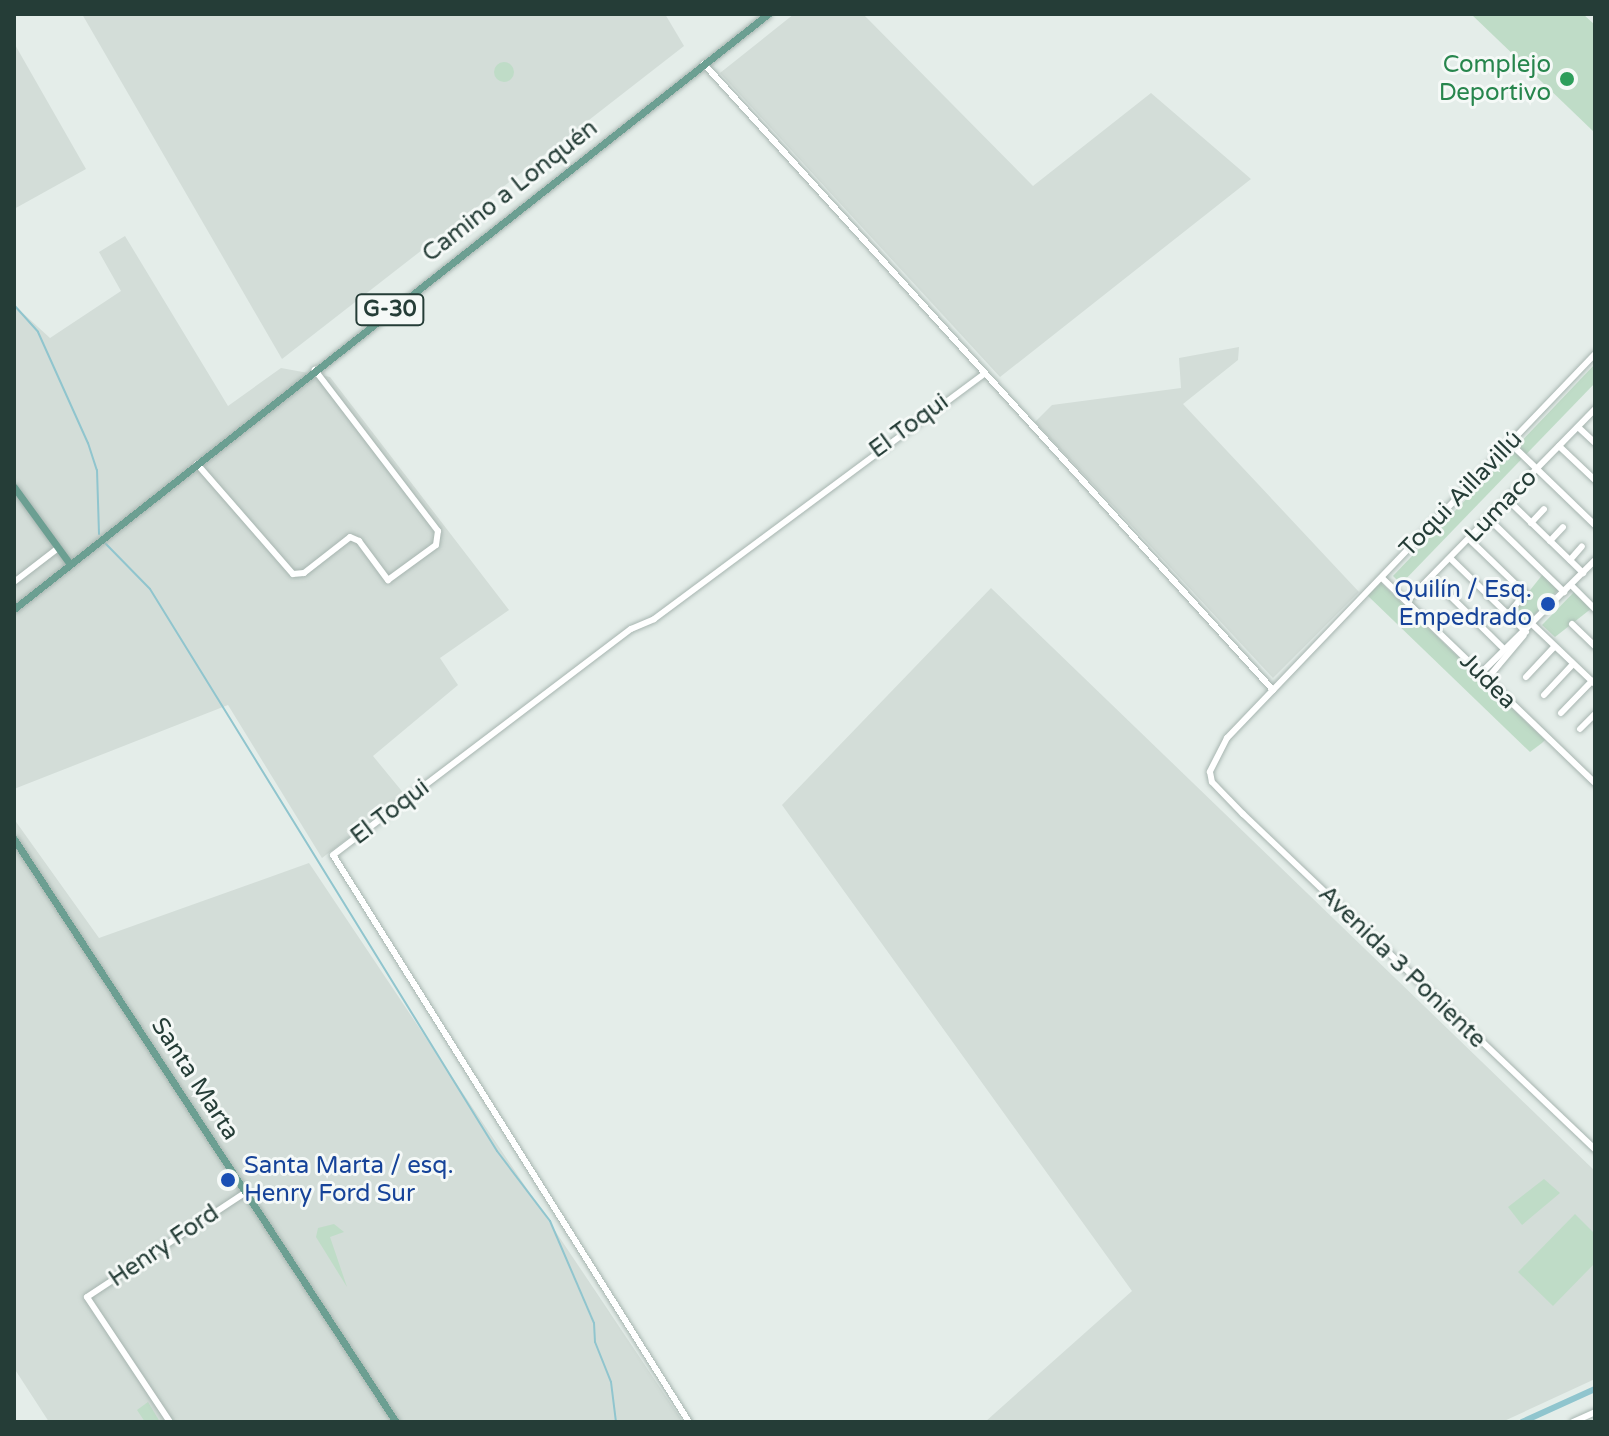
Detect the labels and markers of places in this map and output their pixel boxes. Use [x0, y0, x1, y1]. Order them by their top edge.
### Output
place label: Complejo Deportivo [1439, 51, 1551, 107]
marker: Complejo Deportivo [1558, 70, 1576, 88]
place label: Quilín / Esq. Empedrado [1394, 576, 1532, 632]
marker: Quilín / Esq. Empedrado [1539, 595, 1557, 613]
place label: Santa Marta / esq. Henry Ford Sur [244, 1152, 454, 1208]
marker: Santa Marta / esq. Henry Ford Sur [219, 1171, 237, 1189]

